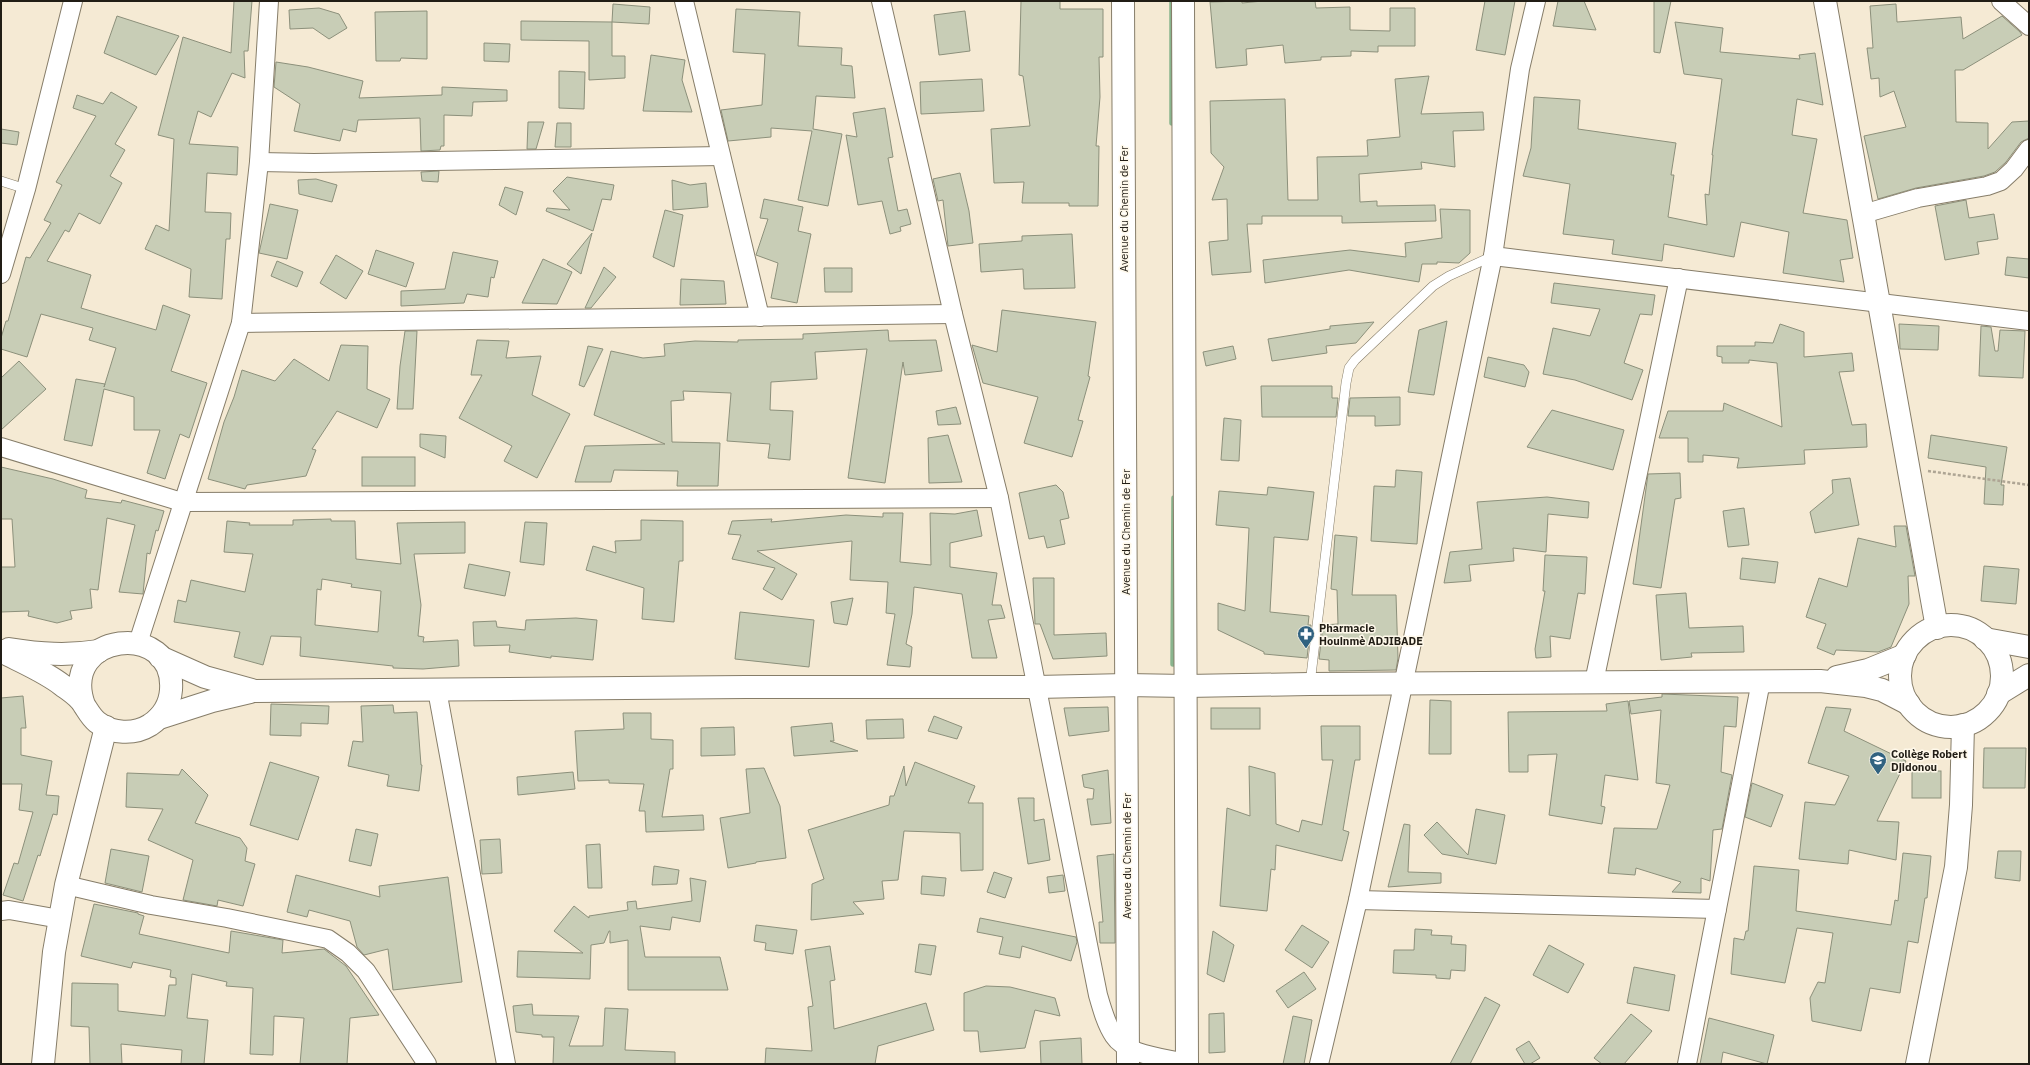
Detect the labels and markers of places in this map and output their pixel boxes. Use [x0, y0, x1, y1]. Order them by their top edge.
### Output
place label: Pharmacie Houinmè ADJIBADE [1319, 621, 1423, 648]
pharmacy icon: Pharmacie Houinmè ADJIBADE [1296, 624, 1316, 649]
place label: Collège Robert Djidonou [1891, 747, 1967, 774]
school or university icon: Collège Robert Djidonou [1868, 750, 1888, 775]

